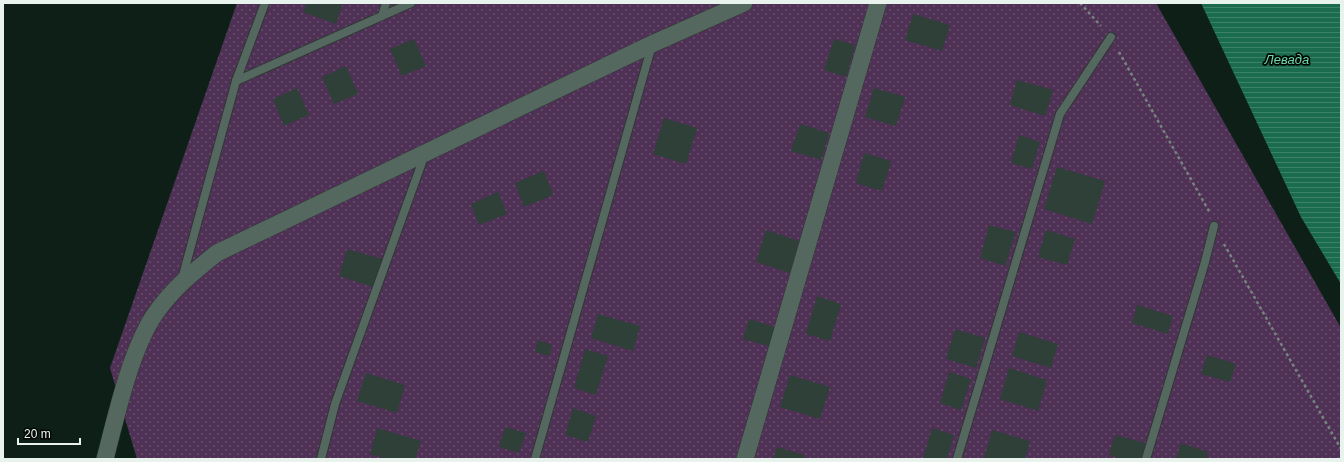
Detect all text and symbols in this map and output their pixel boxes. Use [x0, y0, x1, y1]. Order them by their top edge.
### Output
water label: Левада [1264, 52, 1309, 67]
scale bar [18, 420, 80, 446]
text: 20 m [24, 427, 51, 441]

